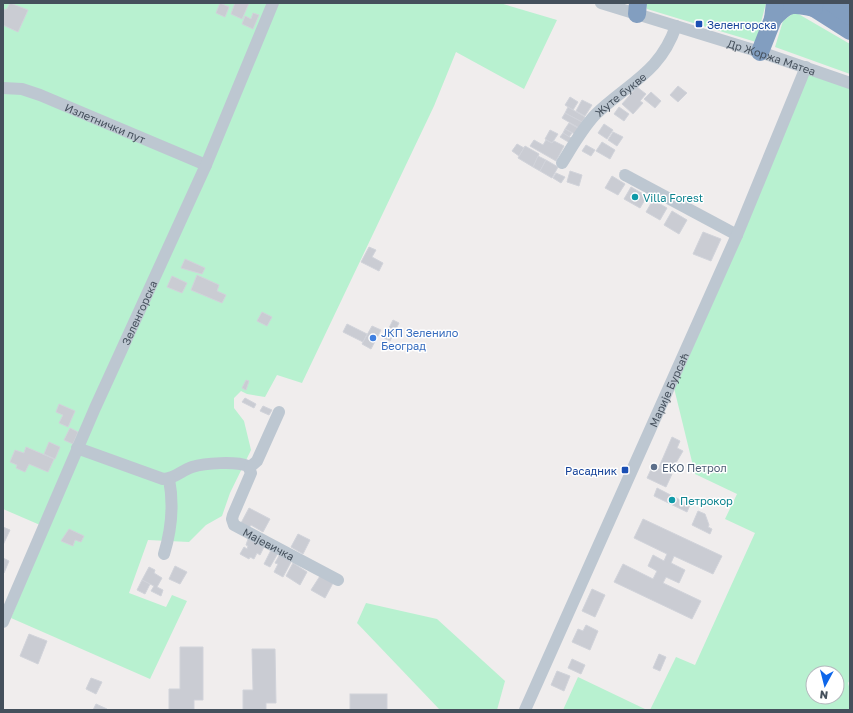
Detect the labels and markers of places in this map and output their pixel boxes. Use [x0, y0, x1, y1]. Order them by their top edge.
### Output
place label: Зеленгорска [707, 18, 777, 31]
marker: Зеленгорска [694, 19, 704, 29]
place label: Villa Forest [643, 191, 703, 204]
marker: Villa Forest [630, 192, 640, 202]
place label: ЈКП Зеленило Београд [381, 326, 459, 352]
marker: ЈКП Зеленило Београд [368, 333, 378, 343]
place label: ЕКО Петрол [662, 461, 727, 474]
marker: ЕКО Петрол [649, 462, 659, 472]
place label: Расадник [565, 464, 618, 477]
marker: Расадник [620, 465, 630, 475]
place label: Петрокор [680, 494, 733, 507]
marker: Петрокор [667, 495, 677, 505]

